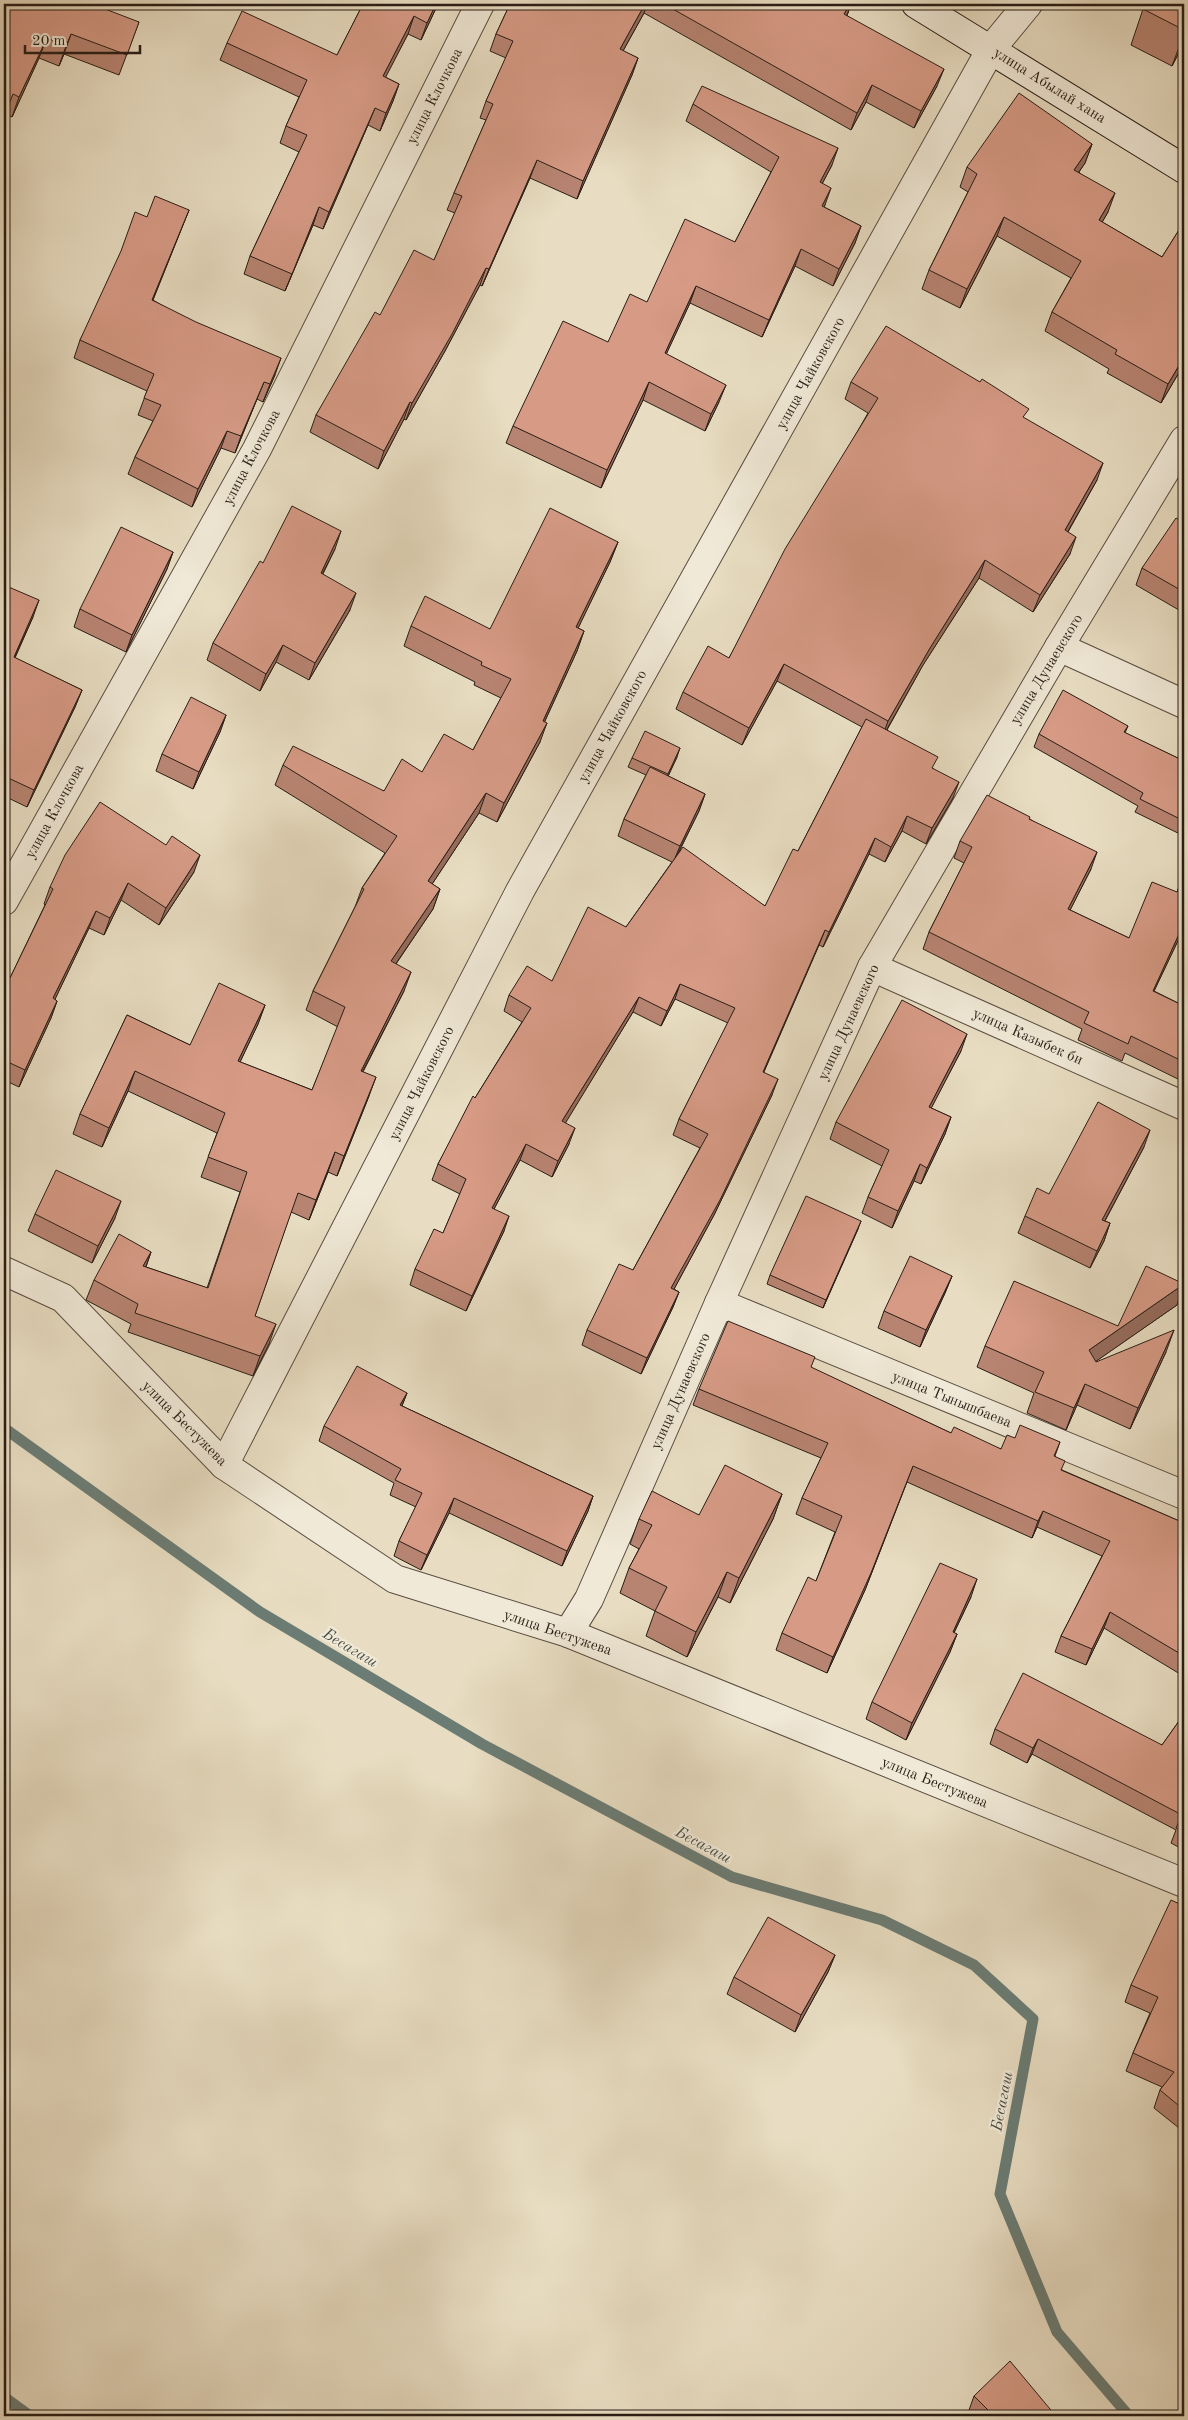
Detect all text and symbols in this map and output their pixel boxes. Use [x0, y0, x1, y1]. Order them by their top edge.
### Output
scale bar [25, 22, 140, 54]
text: 20 m [32, 34, 66, 49]
street label: улица Клочкова [405, 46, 466, 147]
street label: улица Абылай хана [990, 46, 1109, 127]
street label: улица Чайковского [774, 315, 848, 432]
street label: улица Клочкова [221, 407, 284, 508]
street label: улица Дунаевского [1008, 612, 1086, 728]
street label: улица Чайковского [576, 668, 650, 785]
street label: улица Клочкова [23, 761, 88, 862]
street label: улица Дунаевского [816, 962, 883, 1083]
street label: улица Казыбек би [970, 1006, 1085, 1068]
street label: улица Чайковского [387, 1024, 458, 1143]
street label: улица Дунаевского [649, 1331, 714, 1452]
street label: улица Тынышбаева [890, 1370, 1014, 1431]
street label: улица Бестужева [139, 1379, 230, 1470]
street label: улица Бестужева [501, 1608, 614, 1659]
water label: Бесагаш [319, 1626, 380, 1671]
street label: улица Бестужева [879, 1755, 990, 1812]
water label: Бесагаш [672, 1824, 734, 1867]
water label: Бесагаш [989, 2070, 1017, 2134]

